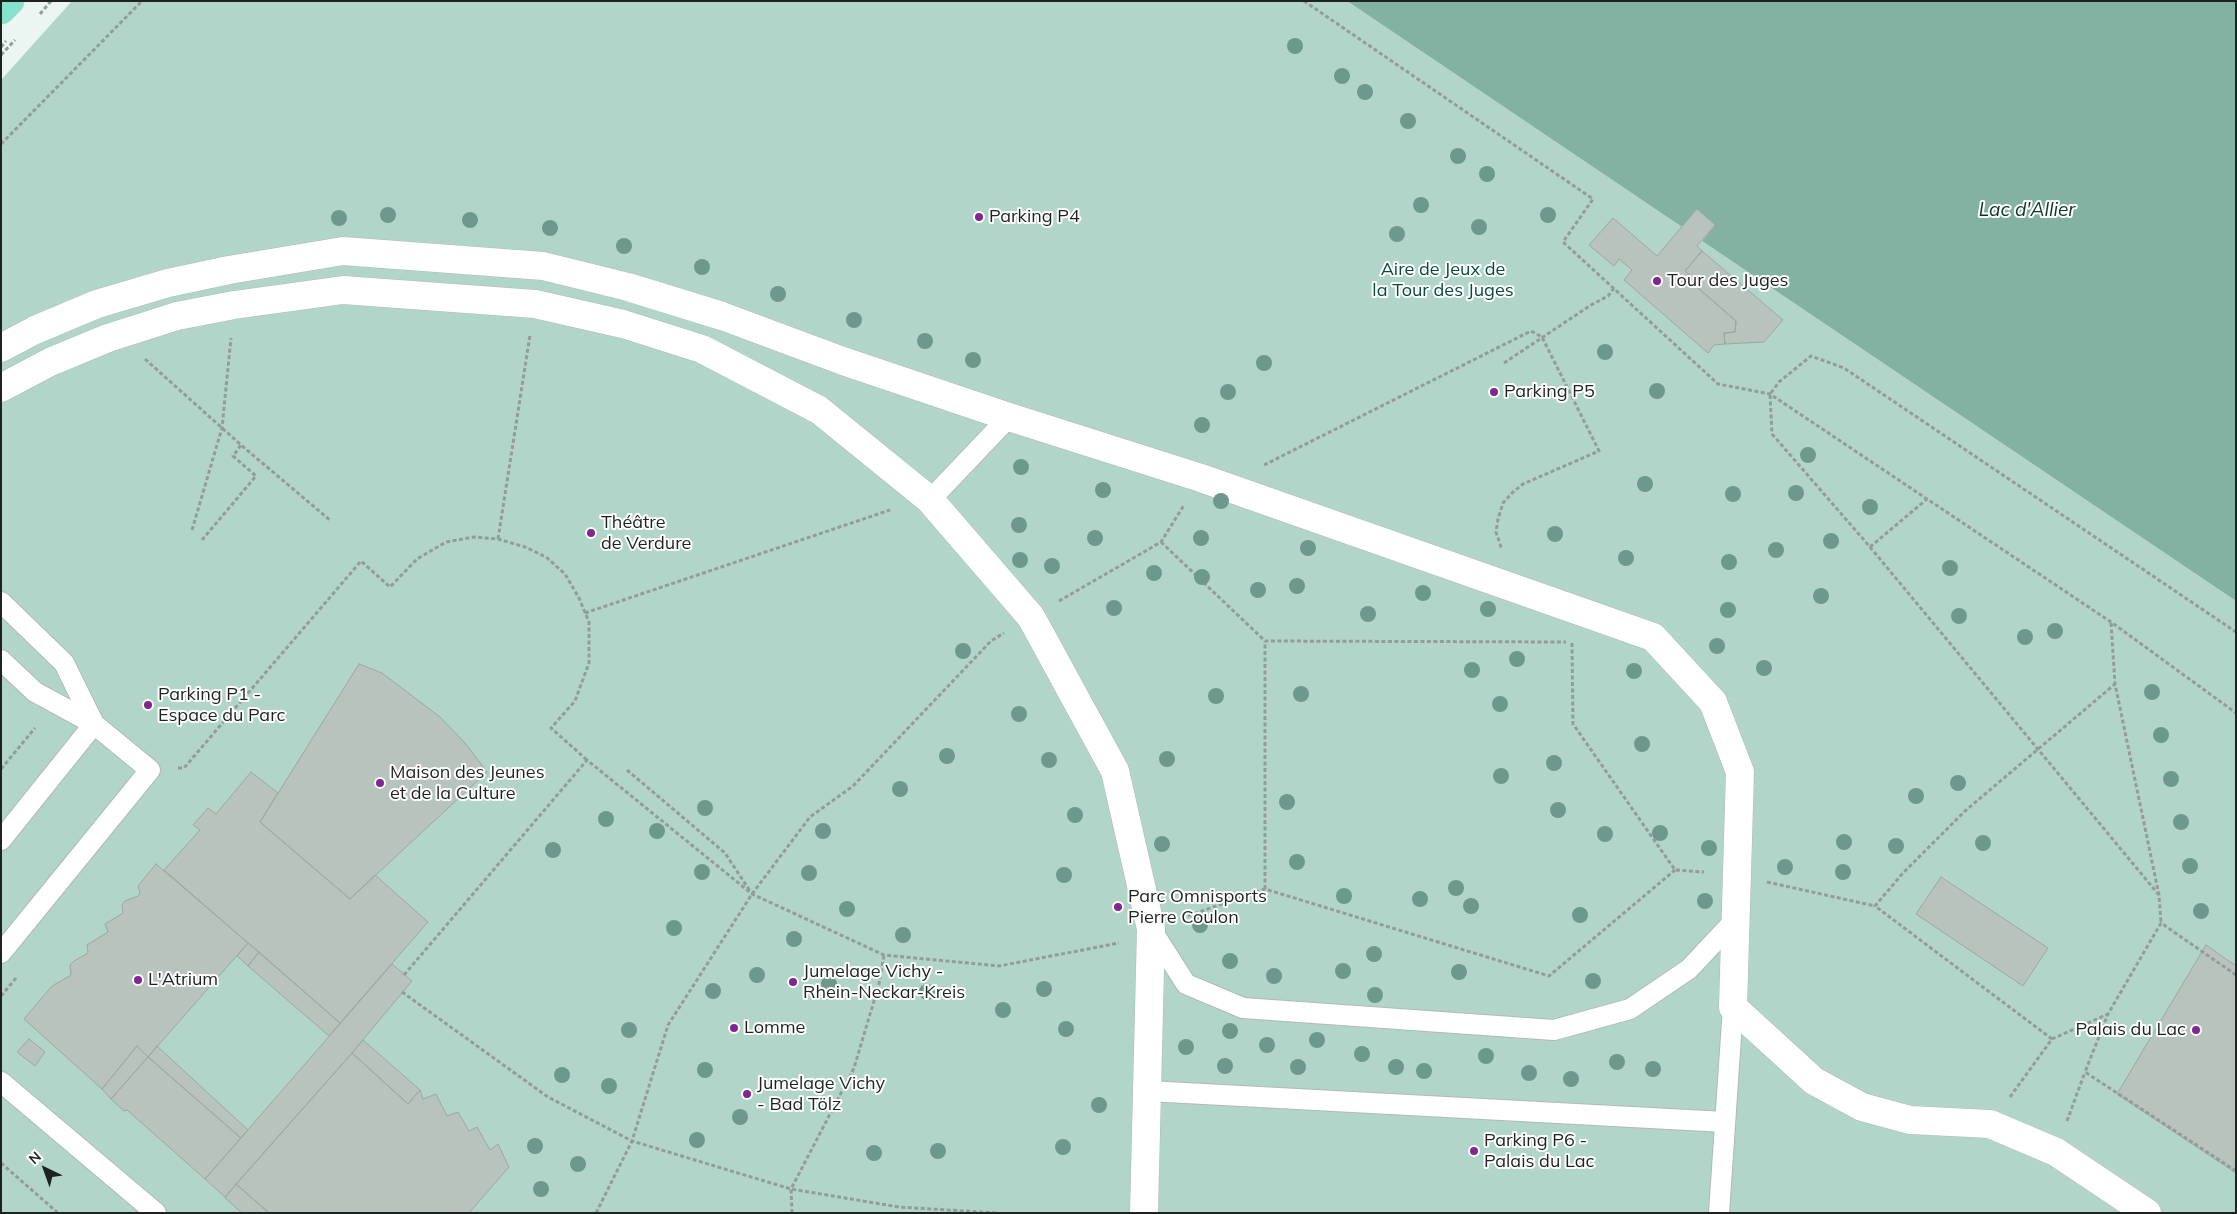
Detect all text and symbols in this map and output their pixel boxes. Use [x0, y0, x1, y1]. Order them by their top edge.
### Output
water label: Lac d'Allier [1979, 199, 2075, 221]
place label: Parking P4 [989, 206, 1080, 228]
marker: Parking P4 [973, 211, 985, 223]
park label: Aire de Jeux de la Tour des Juges [1372, 259, 1514, 302]
place label: Tour des Juges [1667, 270, 1788, 292]
marker: Tour des Juges [1651, 275, 1663, 287]
place label: Parking P5 [1504, 381, 1595, 403]
marker: Parking P5 [1488, 386, 1500, 398]
place label: Théâtre de Verdure [601, 512, 691, 554]
marker: Théâtre de Verdure [585, 527, 597, 539]
place label: Parking P1 - Espace du Parc [158, 684, 285, 726]
marker: Parking P1 - Espace du Parc [142, 699, 154, 711]
place label: Maison des Jeunes et de la Culture [390, 762, 545, 804]
marker: Maison des Jeunes et de la Culture [374, 777, 386, 789]
place label: Parc Omnisports Pierre Coulon [1128, 886, 1267, 929]
marker: Parc Omnisports Pierre Coulon [1112, 901, 1124, 913]
place label: Jumelage Vichy - Rhein-Neckar-Kreis [803, 961, 965, 1004]
place label: L'Atrium [148, 969, 218, 991]
marker: L'Atrium [132, 974, 144, 986]
marker: Jumelage Vichy - Rhein-Neckar-Kreis [787, 976, 799, 988]
place label: Lomme [744, 1017, 805, 1039]
place label: Palais du Lac [2076, 1019, 2186, 1041]
marker: Lomme [728, 1022, 740, 1034]
marker: Palais du Lac [2190, 1024, 2202, 1036]
place label: Jumelage Vichy - Bad Tölz [757, 1073, 885, 1116]
marker: Jumelage Vichy - Bad Tölz [741, 1088, 753, 1100]
place label: Parking P6 - Palais du Lac [1484, 1130, 1594, 1172]
north arrow [20, 1144, 70, 1194]
marker: Parking P6 - Palais du Lac [1468, 1145, 1480, 1157]
text: N [25, 1148, 45, 1168]

